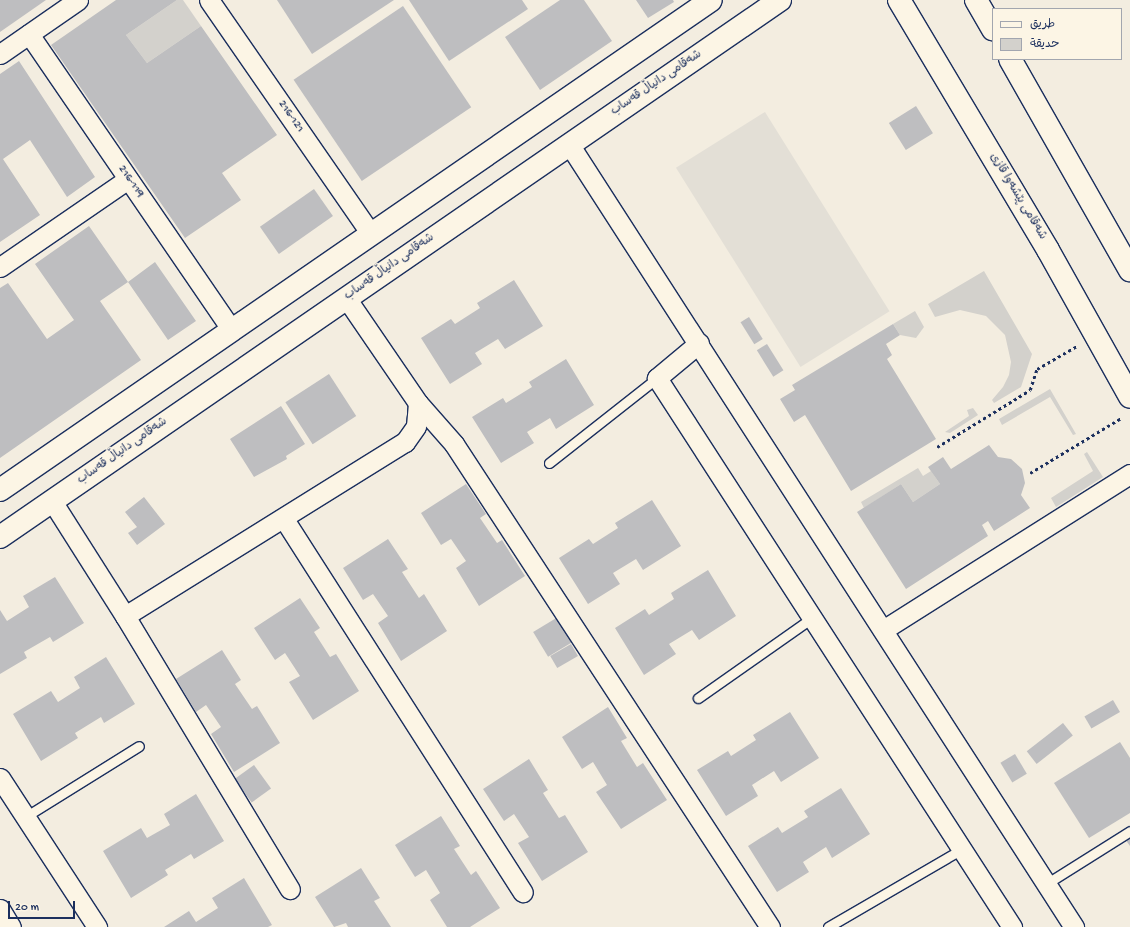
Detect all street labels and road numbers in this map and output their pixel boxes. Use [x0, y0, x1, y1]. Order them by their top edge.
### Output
street label: شەقامی دانیاڵ قەساب [609, 48, 705, 120]
street label: 216-121 [274, 98, 306, 136]
street label: شەقامی پێشەوا قازی [985, 151, 1049, 243]
street label: 216-119 [114, 163, 146, 201]
street label: شەقامی دانیاڵ قەساب [342, 232, 438, 304]
street label: شەقامی دانیاڵ قەساب [75, 416, 171, 488]

